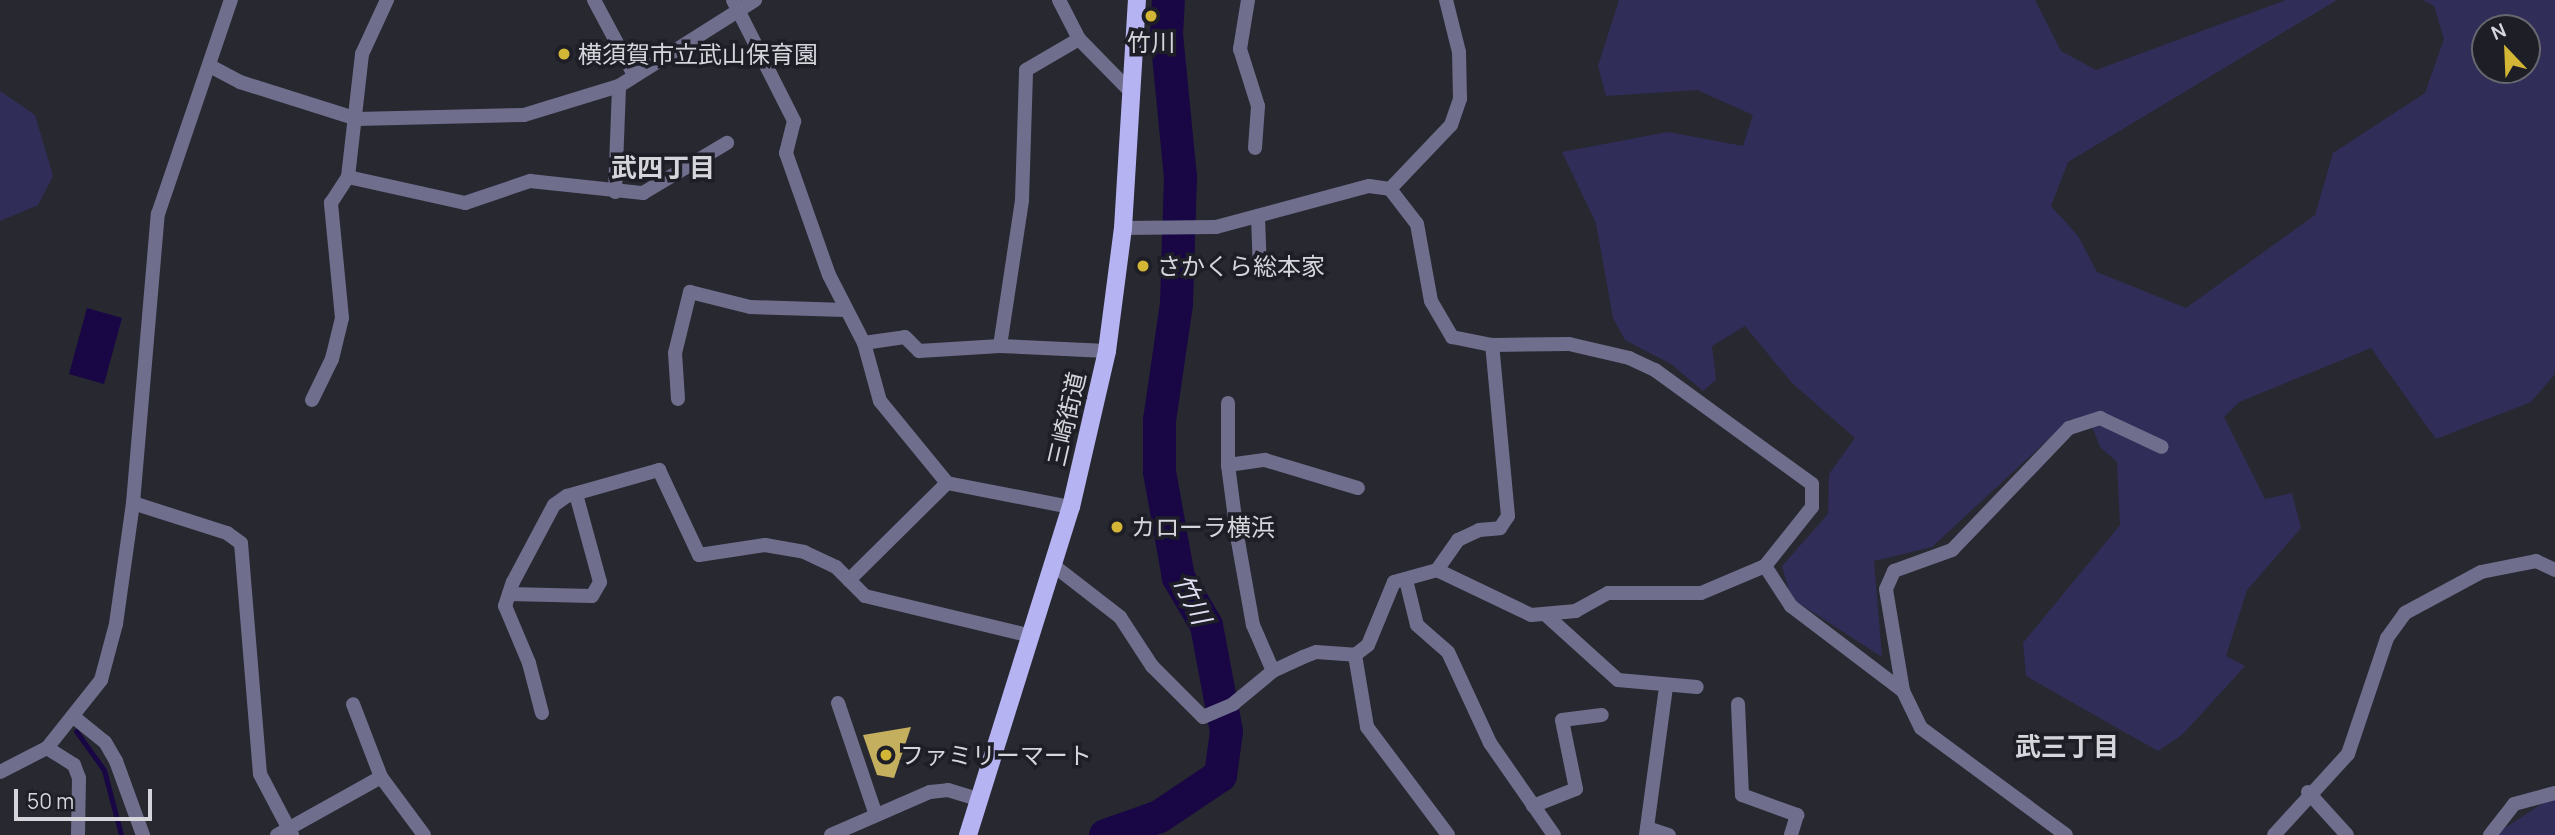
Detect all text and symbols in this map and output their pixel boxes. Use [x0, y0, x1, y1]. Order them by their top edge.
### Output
marker: 竹川 [1143, 8, 1159, 24]
north arrow [2471, 14, 2541, 84]
text: N [2487, 17, 2510, 46]
place label: 竹川 [1127, 28, 1175, 56]
place label: 横須賀市立武山保育園 [578, 40, 818, 68]
marker: 横須賀市立武山保育園 [556, 46, 572, 62]
district label: 武四丁目 [611, 152, 715, 184]
place label: さかくら総本家 [1157, 252, 1325, 280]
marker: さかくら総本家 [1135, 258, 1151, 274]
street label: 三崎街道 [1041, 369, 1091, 469]
place label: カローラ横浜 [1131, 513, 1275, 541]
marker: カローラ横浜 [1109, 519, 1125, 535]
water label: 竹川 [1167, 569, 1217, 629]
district label: 武三丁目 [2015, 731, 2119, 763]
place label: ファミリーマート [900, 741, 1092, 769]
marker: ファミリーマート [878, 747, 894, 763]
scale bar [18, 776, 156, 820]
text: 50 m [27, 787, 74, 815]

